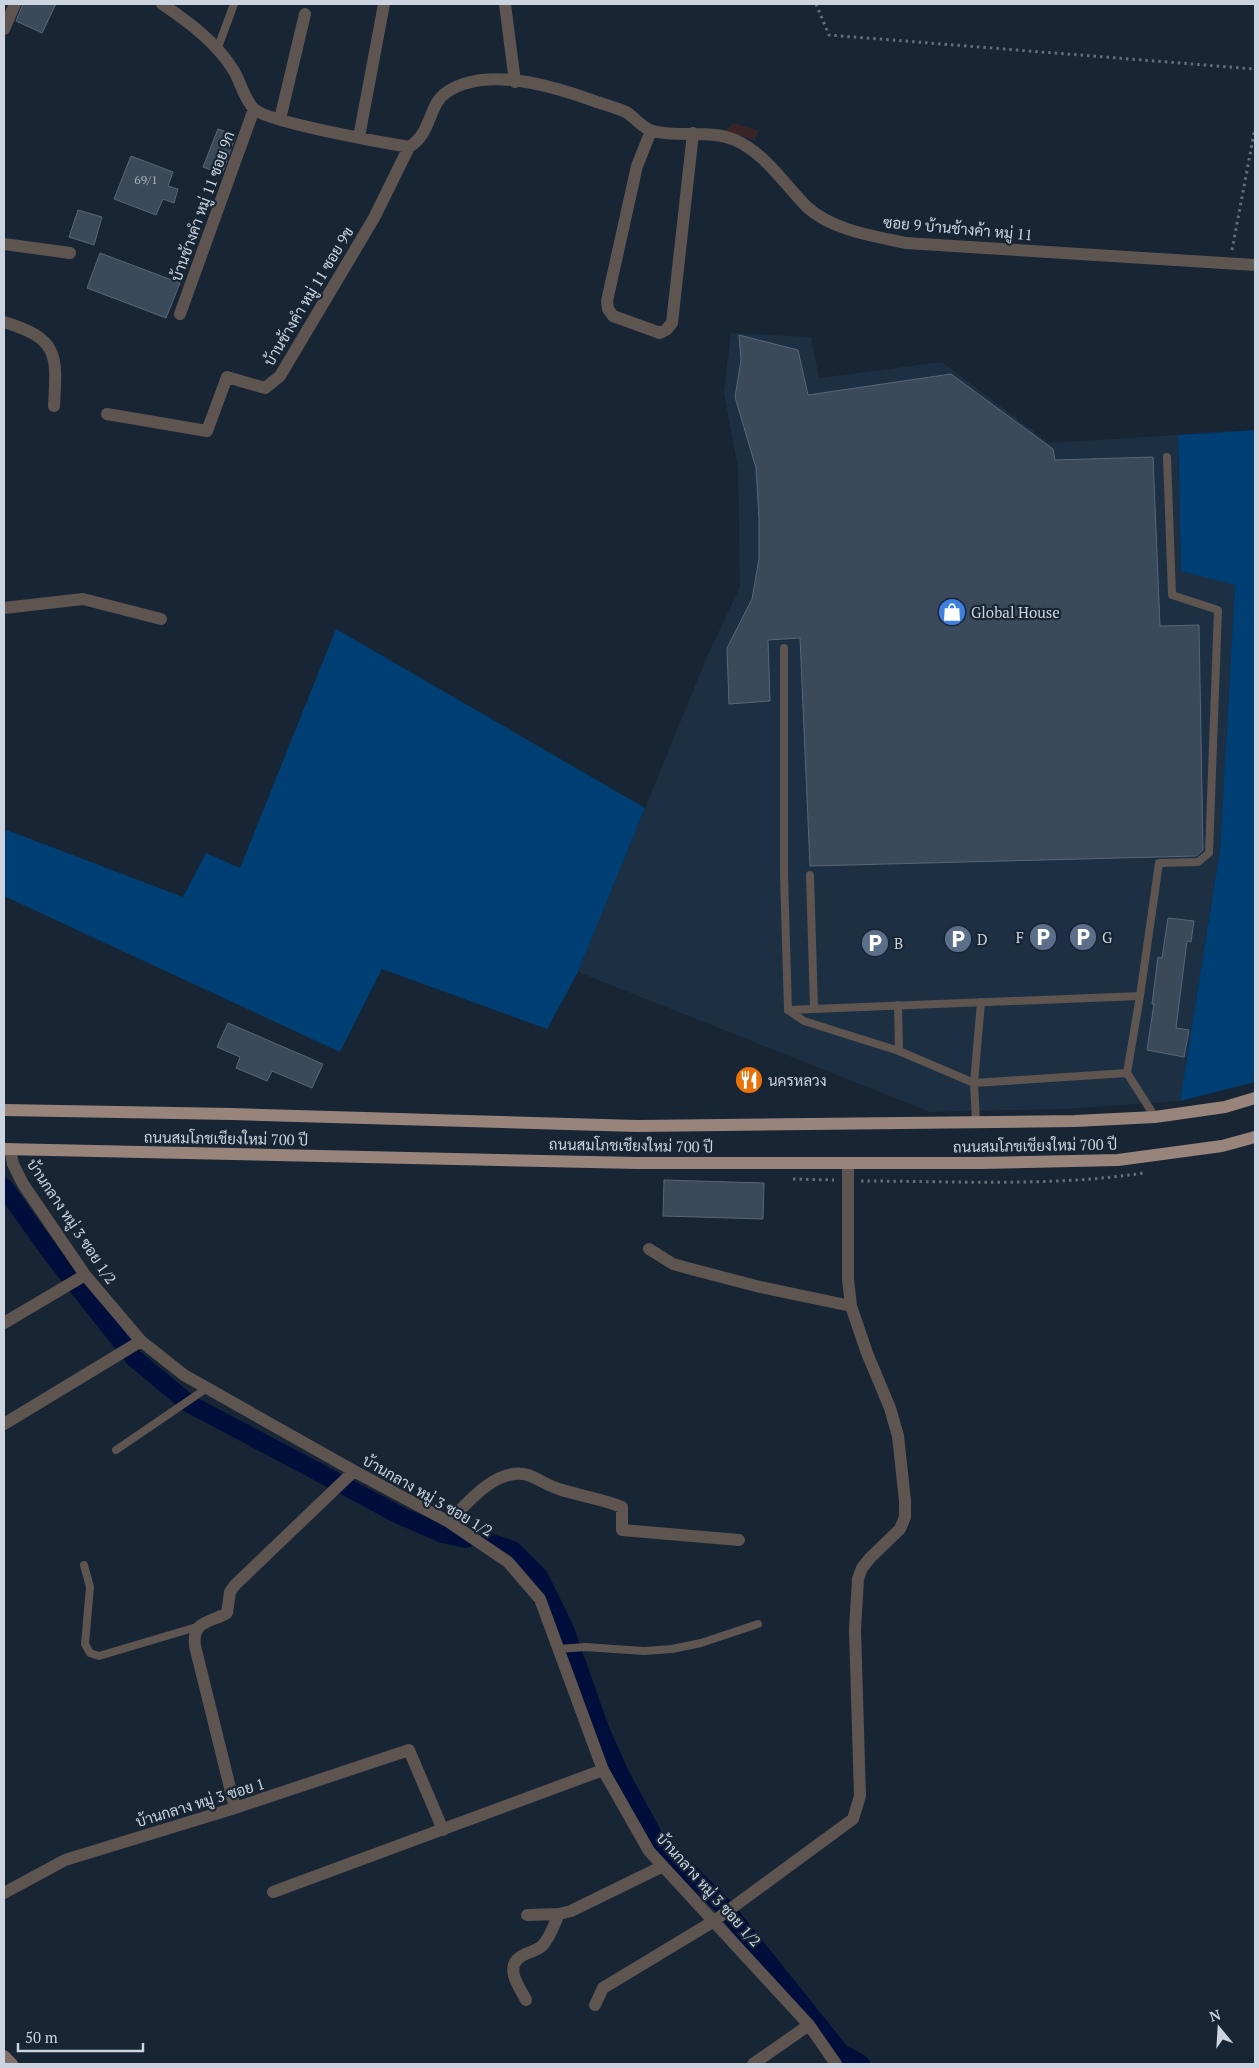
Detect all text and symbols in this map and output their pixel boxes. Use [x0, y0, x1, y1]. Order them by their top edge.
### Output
street label: บ้านช้างคำ หมู่ 11 ซอย 9ก [165, 128, 239, 284]
house number: 69/1 [134, 172, 158, 187]
street label: ซอย 9 บ้านช้างค้า หมู่ 11 [882, 212, 1034, 245]
street label: บ้านช้างคำ หมู่ 11 ซอย 9ข [259, 223, 358, 370]
shop icon: Global House [937, 597, 967, 627]
place label: Global House [971, 602, 1060, 622]
parking icon: F [1028, 922, 1058, 952]
parking icon: G [1068, 922, 1098, 952]
parking icon: D [943, 924, 973, 954]
place label: F [1016, 927, 1024, 947]
place label: G [1102, 927, 1113, 947]
parking icon: B [860, 928, 890, 958]
place label: D [977, 929, 988, 949]
place label: B [894, 933, 903, 953]
restaurant icon: นครหลวง [734, 1065, 764, 1095]
place label: นครหลวง [768, 1070, 827, 1090]
street label: ถนนสมโภชเชียงใหม่ 700 ปี [144, 1127, 308, 1149]
street label: ถนนสมโภชเชียงใหม่ 700 ปี [549, 1134, 713, 1156]
street label: ถนนสมโภชเชียงใหม่ 700 ปี [953, 1134, 1117, 1156]
street label: บ้านกลาง หมู่ 3 ซอย 1/2 [22, 1154, 121, 1288]
street label: บ้านกลาง หมู่ 3 ซอย 1/2 [359, 1450, 497, 1541]
street label: บ้านกลาง หมู่ 3 ซอย 1 [133, 1773, 267, 1832]
street label: บ้านกลาง หมู่ 3 ซอย 1/2 [652, 1828, 766, 1951]
north arrow [1194, 2003, 1244, 2053]
text: N [1207, 2004, 1223, 2026]
scale bar [18, 2020, 142, 2052]
text: 50 m [25, 2027, 58, 2047]

